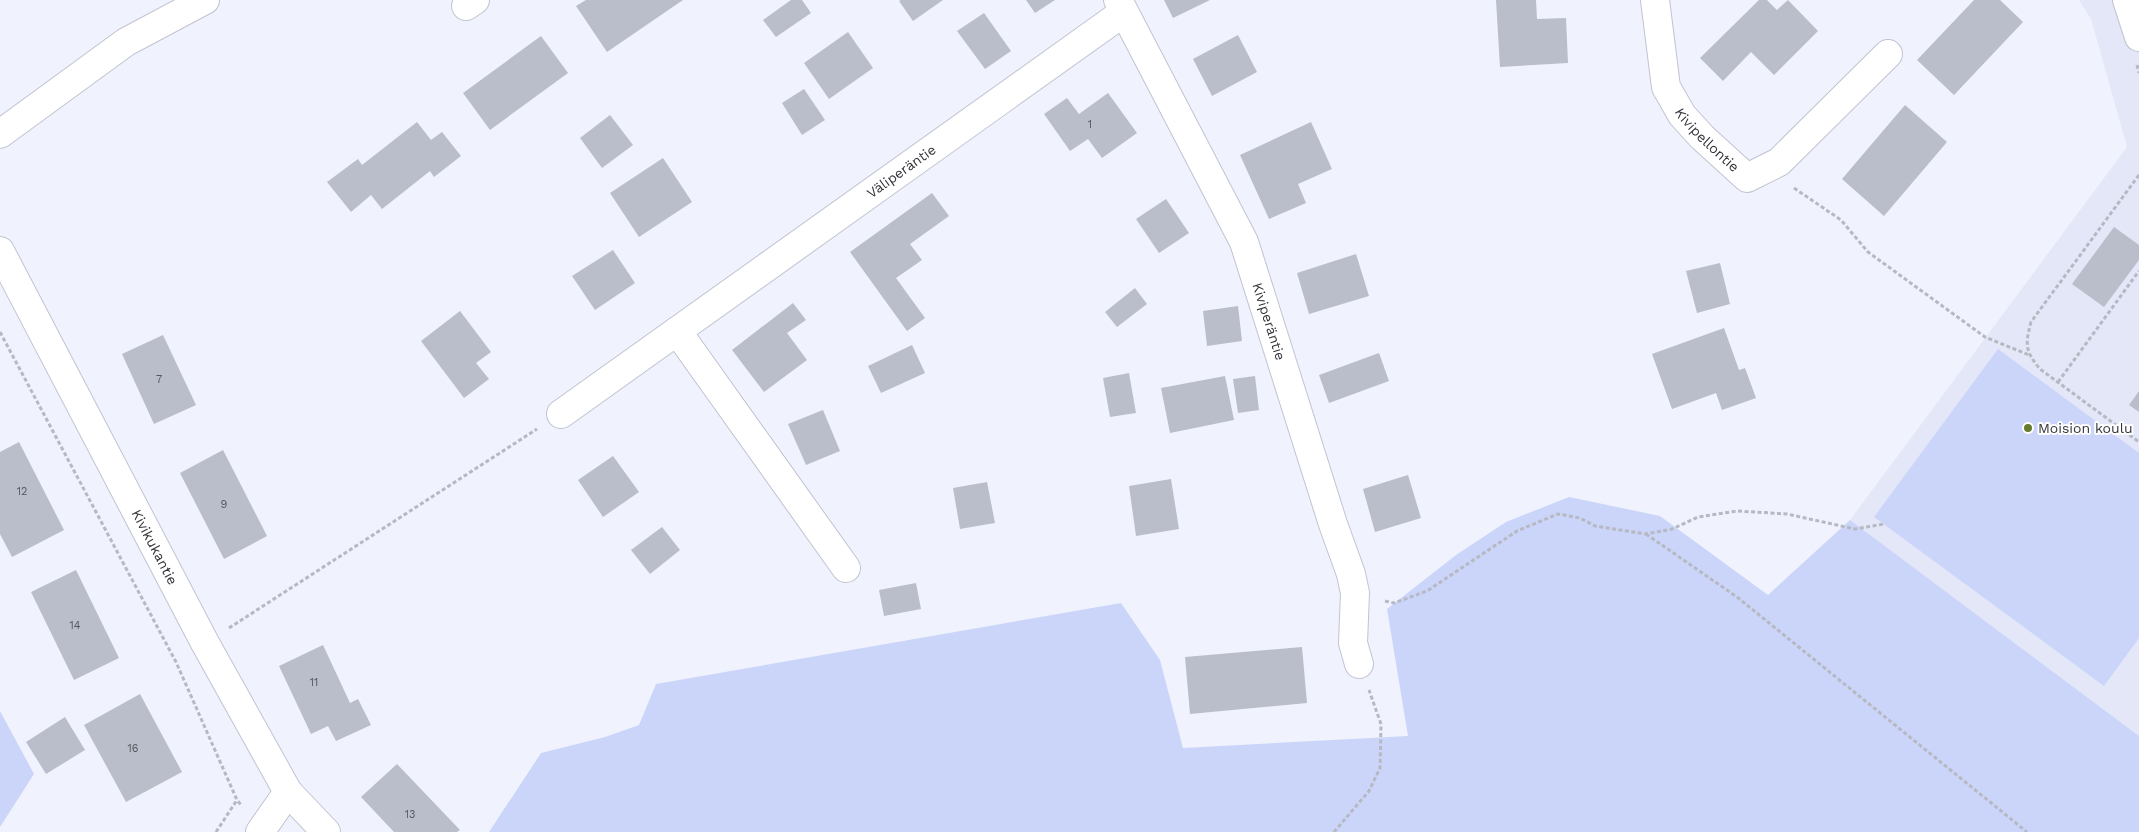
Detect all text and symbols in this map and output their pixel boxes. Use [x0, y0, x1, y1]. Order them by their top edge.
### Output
street label: Kivipellontie [1672, 105, 1742, 175]
house number: 1 [1088, 118, 1092, 131]
street label: Väliperäntie [864, 141, 939, 201]
street label: Kiviperäntie [1249, 281, 1289, 362]
house number: 7 [156, 373, 162, 386]
place label: Moision koulu [2038, 420, 2133, 436]
marker: Moision koulu [2022, 422, 2034, 434]
house number: 12 [17, 485, 27, 498]
house number: 9 [221, 498, 228, 511]
street label: Kivikukantie [129, 507, 181, 587]
house number: 14 [69, 619, 81, 632]
house number: 11 [310, 676, 318, 689]
house number: 16 [128, 742, 139, 755]
house number: 13 [405, 808, 415, 821]

